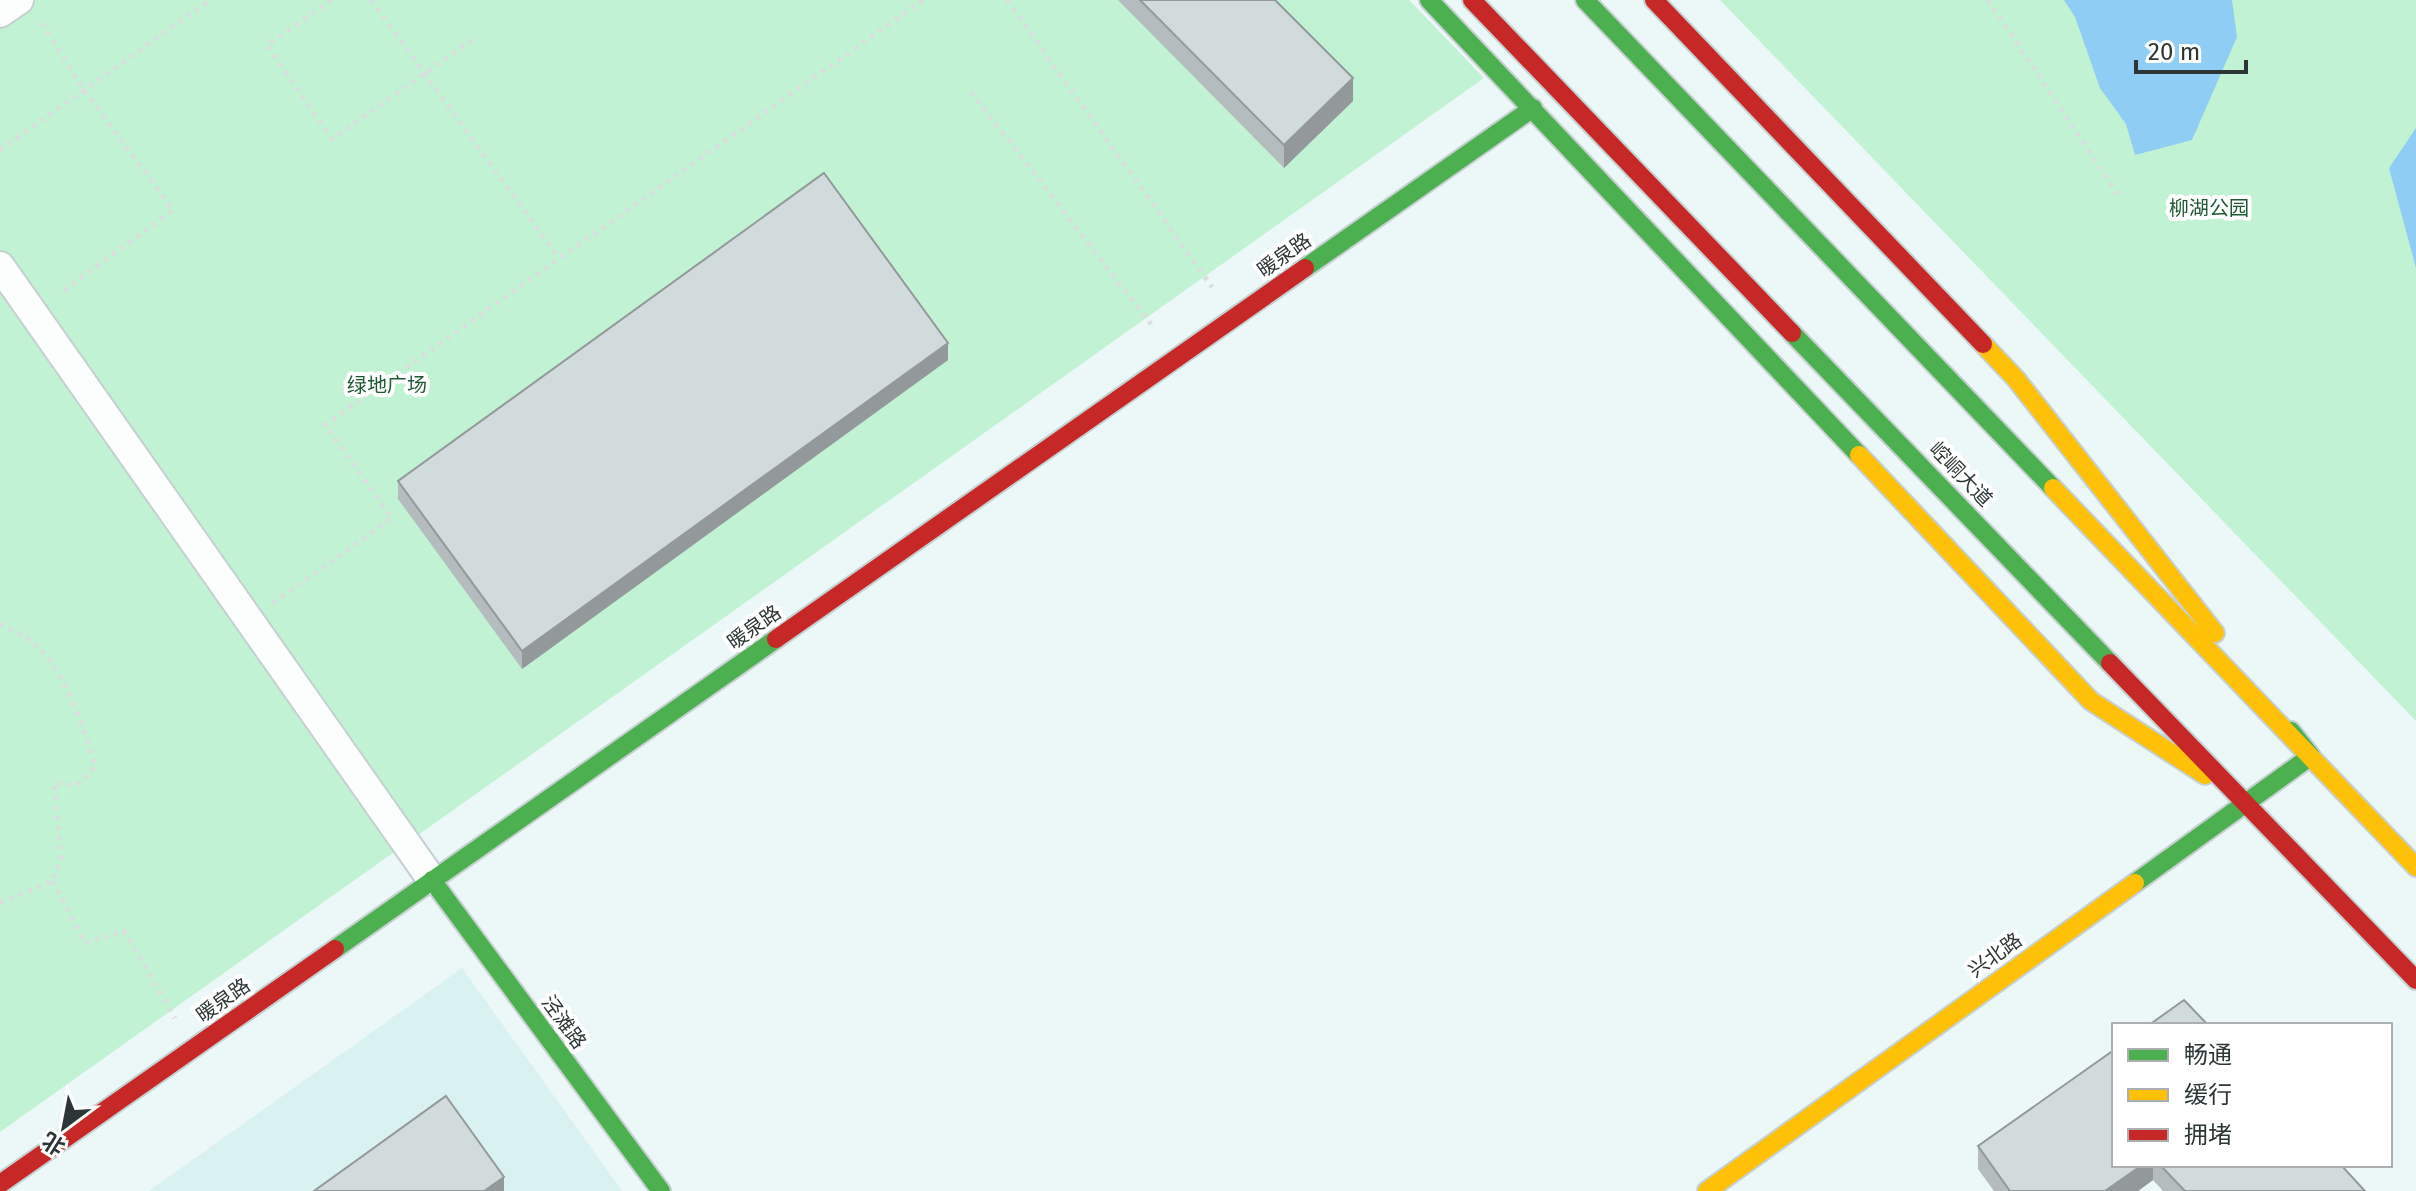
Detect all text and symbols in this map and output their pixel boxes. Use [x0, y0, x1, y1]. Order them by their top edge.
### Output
scale bar [2136, 24, 2246, 74]
text: 20 m [2148, 38, 2200, 66]
park label: 柳湖公园 [2169, 196, 2249, 220]
street label: 暖泉路 [1253, 228, 1315, 282]
park label: 绿地广场 [347, 373, 427, 397]
street label: 崆峒大道 [1925, 437, 1997, 511]
street label: 暖泉路 [723, 600, 785, 654]
street label: 兴北路 [1964, 928, 2026, 982]
street label: 暖泉路 [192, 973, 254, 1027]
street label: 泾滩路 [537, 991, 591, 1053]
legend [2112, 1023, 2392, 1167]
text: 畅通 [2184, 1041, 2232, 1069]
text: 缓行 [2184, 1081, 2232, 1109]
north arrow [24, 1087, 104, 1167]
text: 拥堵 [2184, 1121, 2232, 1149]
text: 北 [37, 1126, 70, 1161]

